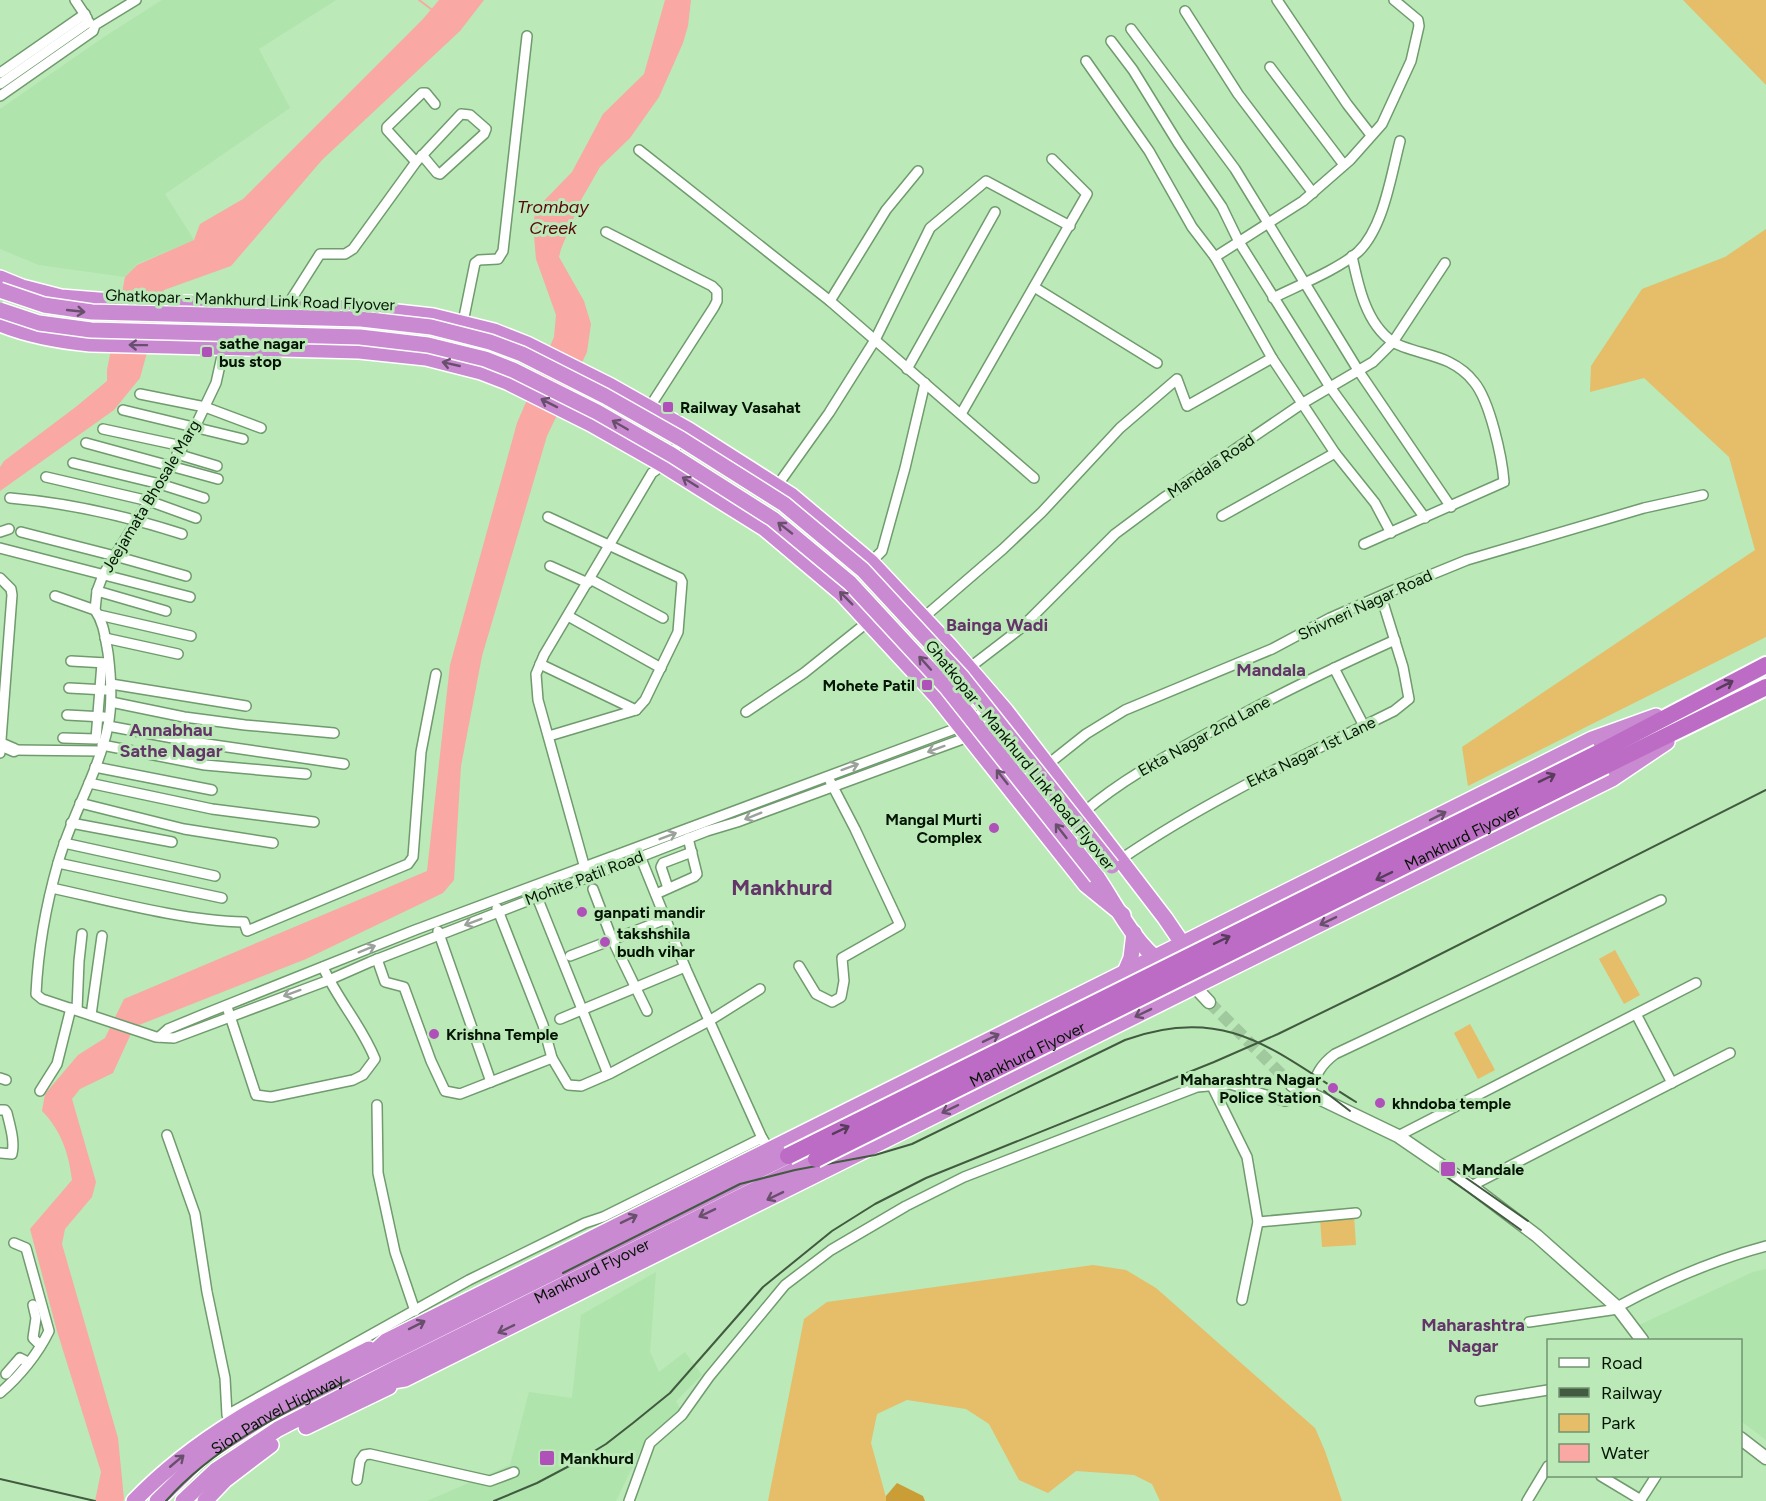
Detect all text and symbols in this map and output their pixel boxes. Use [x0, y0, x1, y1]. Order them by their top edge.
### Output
water label: Trombay Creek [517, 196, 590, 239]
street label: Ghatkopar - Mankhurd Link Road Flyover [105, 285, 396, 315]
one-way arrow [66, 306, 86, 317]
place label: sathe nagar bus stop [219, 334, 305, 371]
one-way arrow [128, 339, 148, 351]
marker: sathe nagar bus stop [200, 345, 214, 359]
one-way arrow [442, 358, 462, 369]
one-way arrow [540, 397, 558, 408]
place label: Railway Vasahat [680, 398, 801, 417]
marker: Railway Vasahat [661, 400, 675, 414]
street label: Jeejamata Bhosale Marg [98, 416, 204, 576]
one-way arrow [612, 419, 629, 431]
street label: Mandala Road [1164, 430, 1258, 502]
one-way arrow [682, 476, 699, 488]
one-way arrow [777, 522, 793, 535]
street label: Shivneri Nagar Road [1295, 566, 1435, 644]
one-way arrow [839, 591, 854, 606]
district label: Bainga Wadi [946, 614, 1048, 636]
street label: Ghatkopar - Mankhurd Link Road Flyover [921, 636, 1119, 874]
one-way arrow [918, 656, 932, 671]
district label: Mandala [1236, 659, 1306, 681]
place label: Mohete Patil [822, 676, 915, 695]
marker: Mohete Patil [920, 678, 934, 692]
one-way arrow [1716, 679, 1734, 691]
street label: Ekta Nagar 2nd Lane [1135, 692, 1274, 780]
street label: Ekta Nagar 1st Lane [1243, 712, 1379, 791]
district label: Annabhau Sathe Nagar [119, 719, 223, 762]
one-way arrow [928, 744, 946, 755]
one-way arrow [840, 761, 859, 772]
one-way arrow [995, 769, 1008, 785]
one-way arrow [1538, 772, 1556, 784]
street label: Mankhurd Flyover [1401, 800, 1524, 874]
one-way arrow [1429, 809, 1447, 821]
place label: Mangal Murti Complex [885, 810, 982, 847]
one-way arrow [745, 811, 763, 822]
marker: Mangal Murti Complex [987, 821, 1001, 835]
one-way arrow [1055, 823, 1068, 839]
one-way arrow [658, 830, 676, 841]
street label: Mohite Patil Road [522, 847, 646, 909]
one-way arrow [1375, 871, 1393, 883]
district label: Mankhurd [731, 874, 833, 901]
place label: ganpati mandir [594, 903, 705, 922]
marker: ganpati mandir [575, 905, 589, 919]
one-way arrow [1319, 916, 1337, 927]
one-way arrow [464, 917, 483, 928]
place label: takshshila budh vihar [617, 924, 695, 961]
one-way arrow [1213, 934, 1230, 946]
marker: takshshila budh vihar [598, 935, 612, 949]
one-way arrow [358, 943, 376, 954]
one-way arrow [283, 989, 301, 1000]
one-way arrow [1135, 1007, 1153, 1019]
street label: Mankhurd Flyover [966, 1017, 1089, 1091]
place label: Krishna Temple [446, 1025, 558, 1044]
marker: Krishna Temple [427, 1027, 441, 1041]
one-way arrow [982, 1032, 1000, 1044]
place label: Maharashtra Nagar Police Station [1180, 1070, 1321, 1107]
marker: Maharashtra Nagar Police Station [1326, 1081, 1340, 1095]
place label: khndoba temple [1392, 1094, 1511, 1113]
marker: khndoba temple [1373, 1096, 1387, 1110]
one-way arrow [941, 1103, 959, 1115]
one-way arrow [831, 1123, 849, 1135]
marker: Mandale [1439, 1160, 1457, 1178]
place label: Mandale [1462, 1160, 1524, 1179]
one-way arrow [766, 1190, 784, 1202]
one-way arrow [699, 1208, 717, 1219]
one-way arrow [619, 1213, 637, 1224]
street label: Mankhurd Flyover [531, 1234, 653, 1307]
district label: Maharashtra Nagar [1421, 1314, 1525, 1357]
one-way arrow [407, 1319, 425, 1330]
one-way arrow [498, 1324, 516, 1335]
legend [1547, 1339, 1742, 1477]
text: Road [1601, 1352, 1642, 1374]
street label: Sion Panvel Highway [207, 1369, 347, 1458]
text: Railway [1601, 1382, 1663, 1404]
text: Park [1601, 1412, 1636, 1434]
text: Water [1601, 1442, 1649, 1464]
marker: Mankhurd [538, 1449, 556, 1467]
place label: Mankhurd [560, 1449, 634, 1468]
one-way arrow [169, 1454, 184, 1468]

